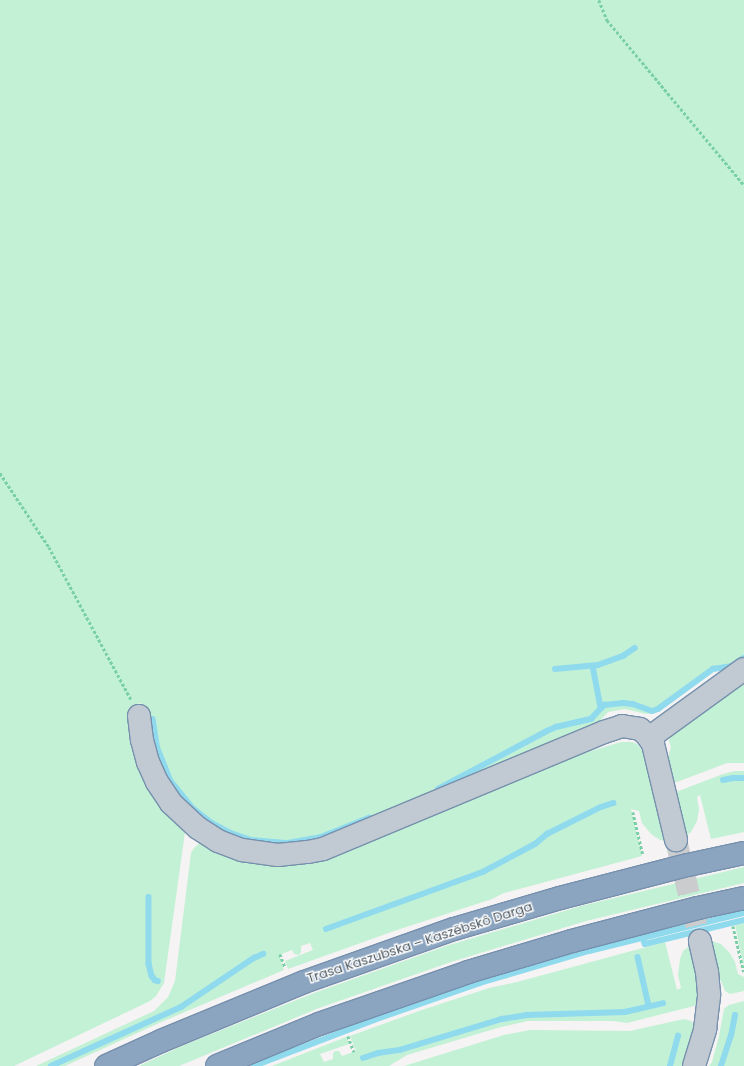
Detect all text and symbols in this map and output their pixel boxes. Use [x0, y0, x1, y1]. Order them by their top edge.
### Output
street label: Trasa Kaszubska – Kaszëbskô Darga [305, 899, 535, 987]

